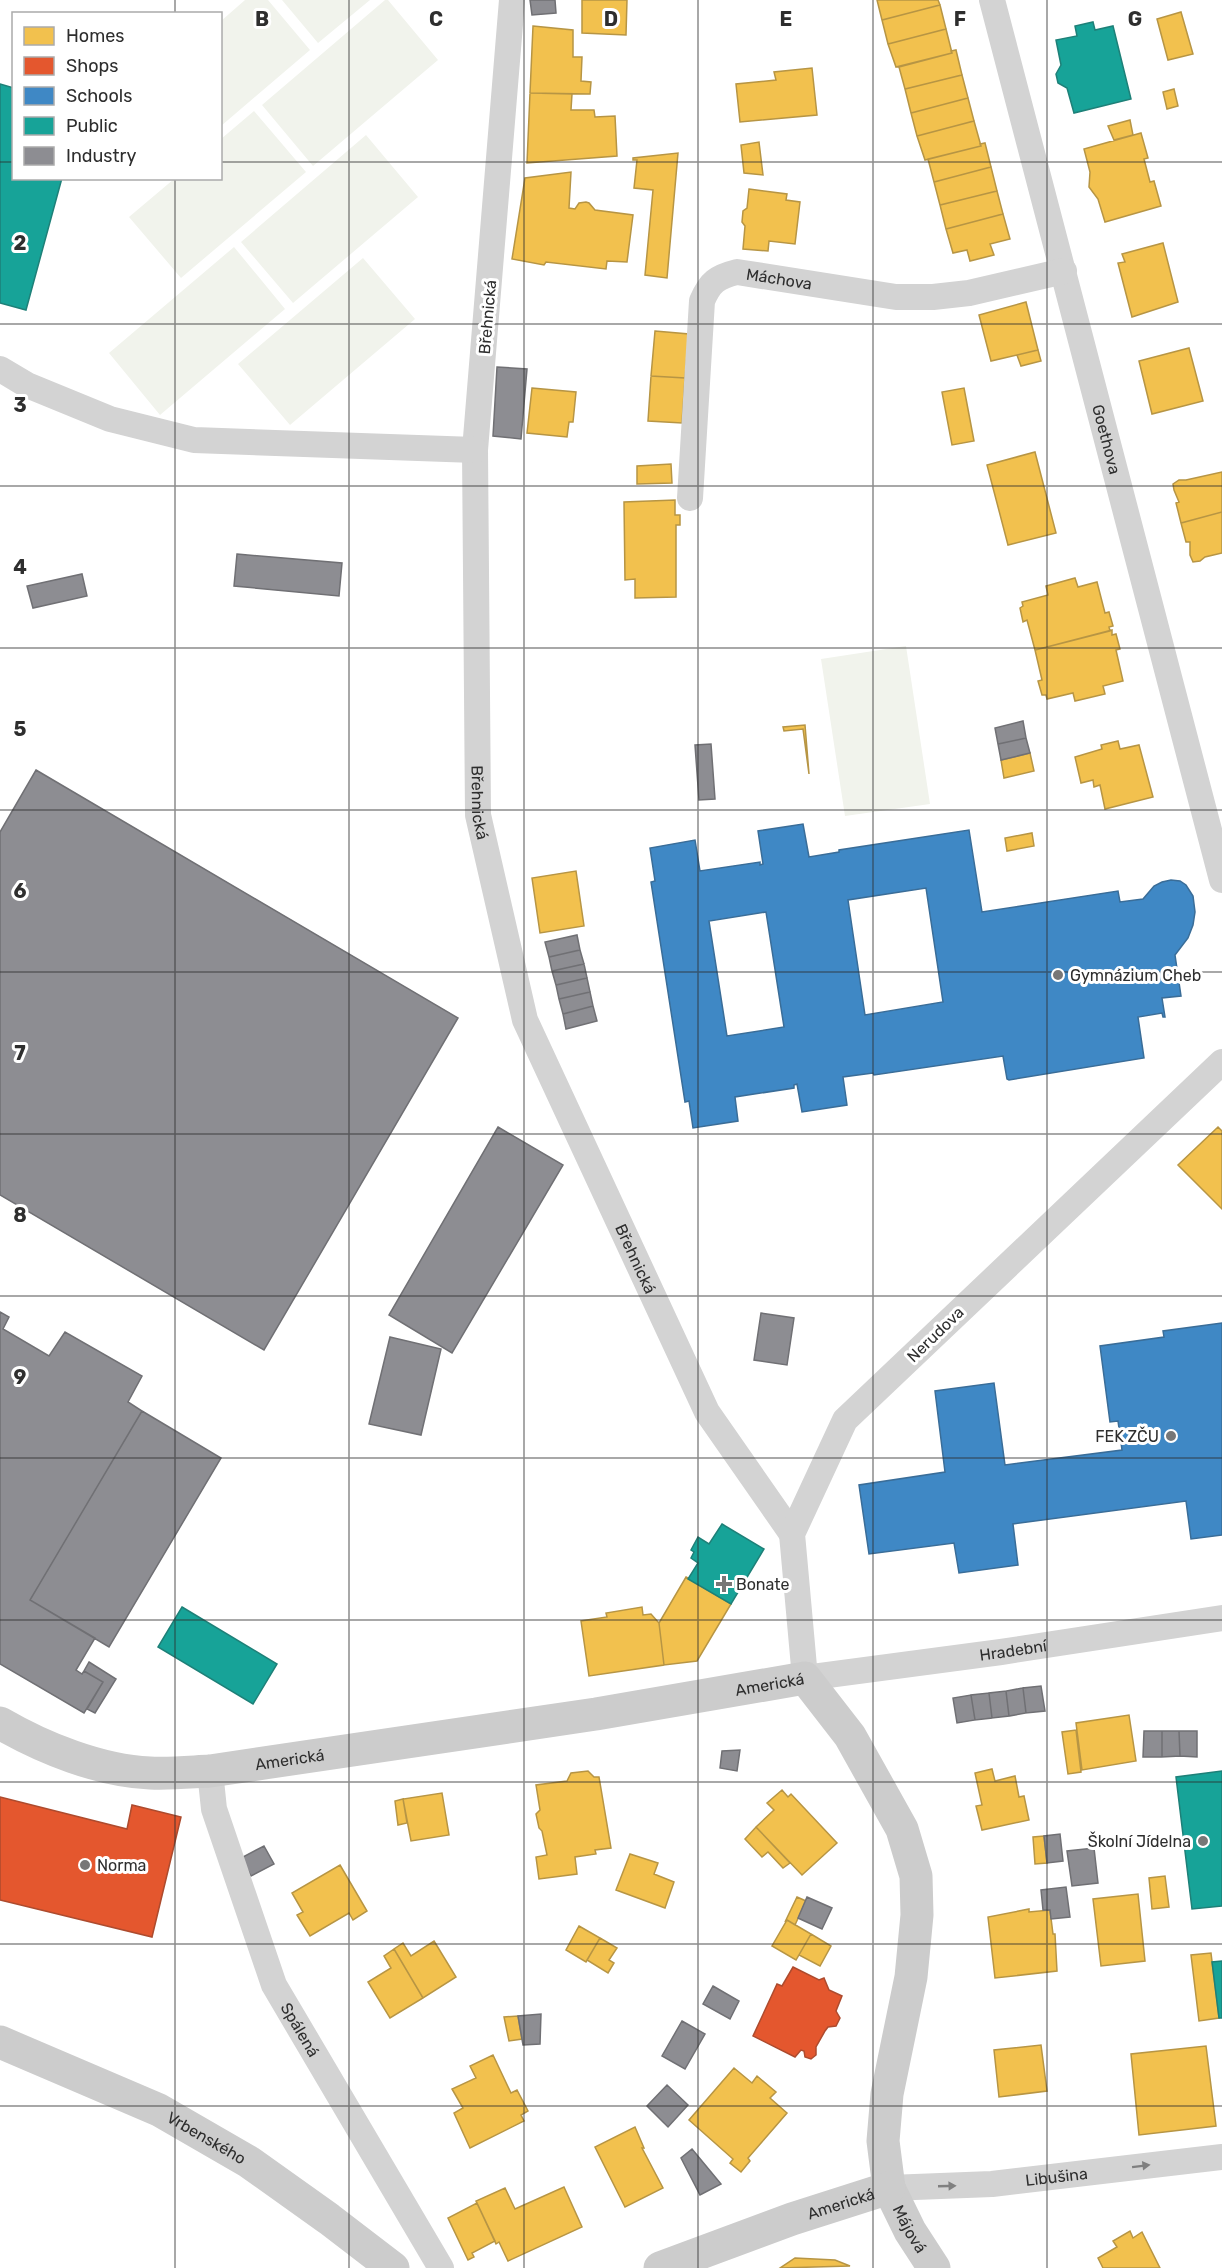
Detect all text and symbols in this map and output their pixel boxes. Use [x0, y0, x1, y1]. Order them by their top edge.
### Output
text: B [255, 7, 269, 31]
text: C [429, 7, 443, 31]
text: D [604, 7, 618, 31]
text: E [780, 7, 792, 31]
text: F [954, 7, 966, 31]
text: G [1128, 7, 1142, 31]
legend [12, 12, 222, 180]
text: Homes [66, 25, 124, 47]
text: Shops [66, 55, 118, 77]
text: Schools [66, 85, 132, 107]
text: Public [66, 115, 118, 137]
text: Industry [66, 145, 136, 167]
text: 2 [14, 231, 27, 255]
street label: Máchova [745, 265, 813, 294]
street label: Břehnická [475, 279, 500, 355]
text: 3 [13, 393, 27, 417]
street label: Goethova [1088, 402, 1125, 476]
text: 4 [13, 555, 27, 579]
text: 5 [14, 717, 27, 741]
street label: Břehnická [468, 765, 492, 841]
text: 6 [13, 879, 27, 903]
place label: Gymnázium Cheb [1070, 966, 1201, 985]
marker: Gymnázium Cheb [1051, 968, 1065, 982]
text: 7 [14, 1041, 26, 1065]
text: 8 [13, 1203, 27, 1227]
street label: Břehnická [611, 1221, 660, 1297]
street label: Nerudova [903, 1303, 968, 1366]
text: 9 [14, 1365, 27, 1389]
place label: FEK ZČU [1095, 1426, 1159, 1446]
marker: FEK ZČU [1164, 1429, 1178, 1443]
place label: Bonate [736, 1575, 790, 1594]
marker: Bonate [717, 1577, 731, 1591]
street label: Hradební [978, 1636, 1049, 1665]
street label: Americká [734, 1669, 806, 1700]
street label: Americká [254, 1745, 325, 1774]
place label: Školní Jídelna [1088, 1831, 1191, 1851]
marker: Školní Jídelna [1196, 1834, 1210, 1848]
place label: Norma [97, 1856, 146, 1875]
marker: Norma [78, 1858, 92, 1872]
street label: Spálená [277, 1999, 323, 2060]
street label: Vrbenského [164, 2108, 249, 2168]
one-way arrow [1132, 2162, 1151, 2171]
street label: Libušina [1024, 2164, 1089, 2190]
one-way arrow [938, 2181, 957, 2190]
street label: Americká [805, 2184, 877, 2224]
street label: Májová [889, 2202, 931, 2257]

